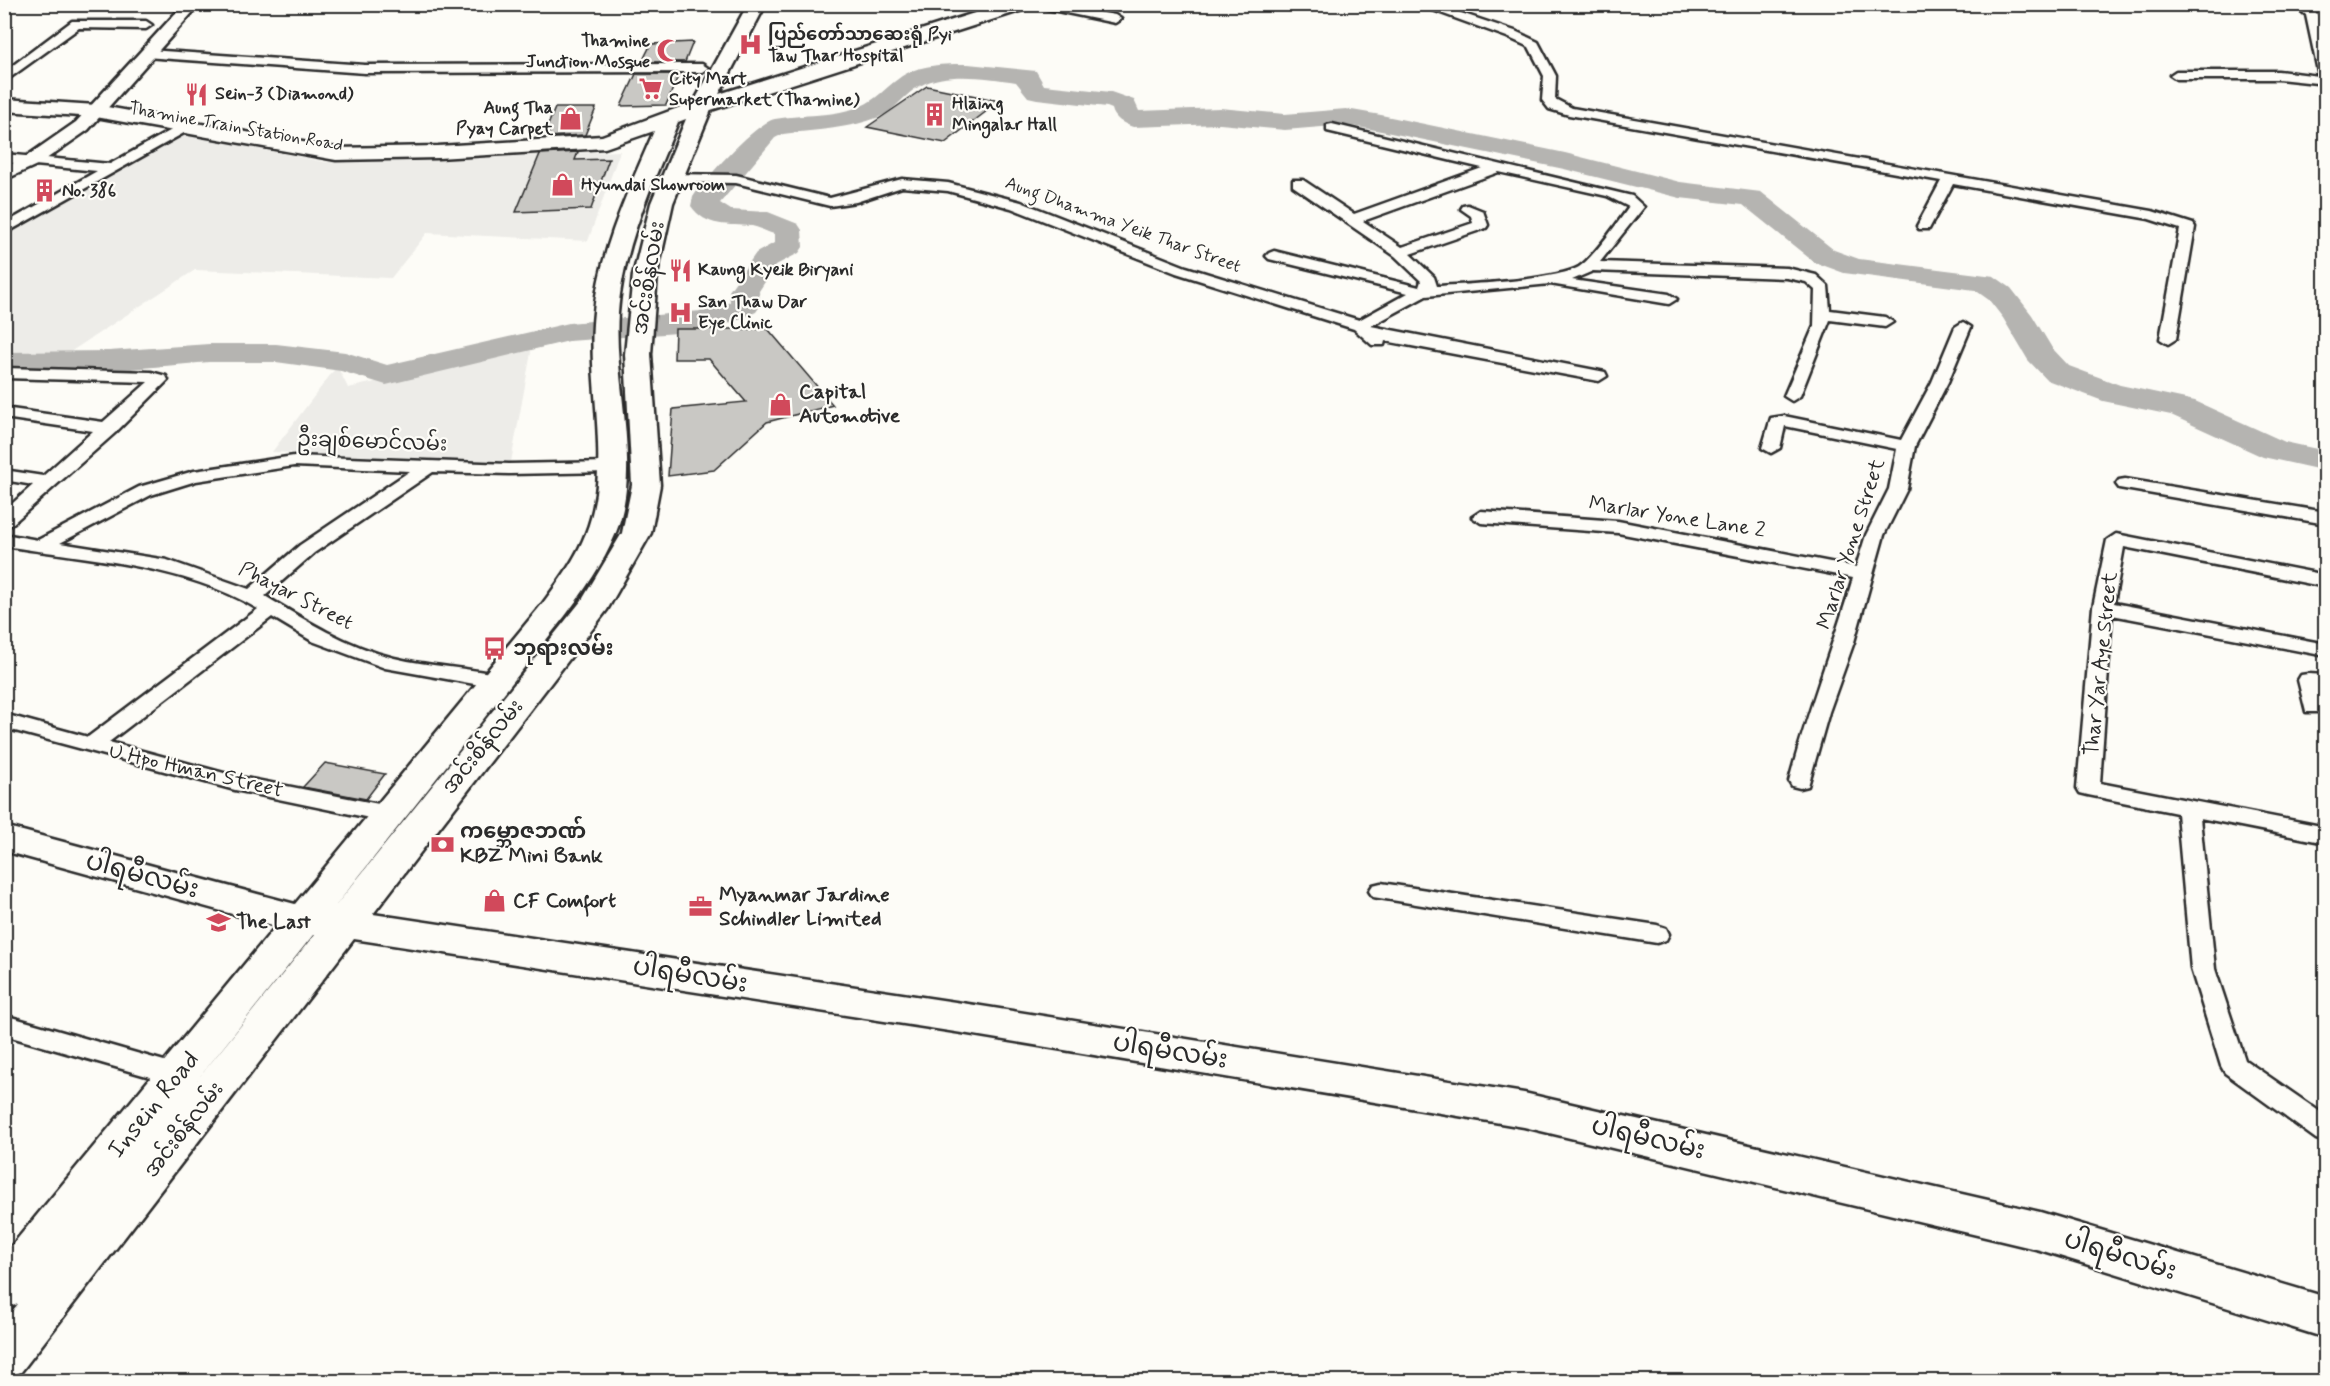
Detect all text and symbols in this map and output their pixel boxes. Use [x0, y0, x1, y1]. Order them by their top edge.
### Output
place label: ပြည်တော်သာဆေးရုံ Pyi Taw Thar Hospital [768, 22, 952, 68]
place label: Thamine Junction Mosque [526, 29, 651, 74]
hospital icon: ပြည်တော်သာဆေးရုံ Pyi Taw Thar Hospital [737, 32, 763, 58]
mosque icon: Thamine Junction Mosque [655, 38, 681, 64]
place label: City Mart Supermarket (Thamine) [669, 67, 860, 112]
supermarket icon: City Mart Supermarket (Thamine) [638, 76, 664, 102]
restaurant icon: Sein-3 (Diamond) [184, 81, 210, 107]
place label: Sein-3 (Diamond) [215, 82, 354, 106]
place label: Hlaing Mingalar Hall [952, 92, 1058, 139]
street label: Thamine Train Station Road [127, 96, 345, 158]
place label: Aung Tha Pyay Carpet [456, 96, 553, 141]
building icon: Hlaing Mingalar Hall [921, 101, 947, 127]
shop icon: Aung Tha Pyay Carpet [558, 105, 584, 131]
street label: Aung Dhamma Yeik Thar Street [1001, 171, 1244, 281]
shop icon: Hyundai Showroom [550, 172, 576, 198]
place label: Hyundai Showroom [581, 173, 725, 197]
building icon: No. 386 [31, 178, 57, 204]
place label: No. 386 [62, 179, 116, 203]
street label: အင်းစိန်လမ်း [623, 219, 674, 337]
restaurant icon: Kaung Kyeik Biryani [667, 257, 693, 283]
place label: Kaung Kyeik Biryani [698, 258, 854, 284]
place label: San Thaw Dar Eye Clinic [698, 290, 807, 335]
hospital icon: San Thaw Dar Eye Clinic [667, 299, 693, 325]
place label: Capital Automotive [799, 378, 901, 430]
shop icon: Capital Automotive [768, 391, 794, 417]
street label: ဦးချစ်မောင်လမ်း [296, 422, 448, 462]
street label: Marlar Yone Street [1810, 454, 1892, 633]
street label: Marlar Yone Lane 2 [1587, 489, 1767, 545]
street label: Phayar Street [234, 555, 358, 637]
street label: Thar Yar Aye Street [2077, 570, 2125, 757]
place label: ဘုရားလမ်း [513, 632, 614, 665]
bus stop icon: ဘုရားလမ်း [482, 636, 508, 662]
street label: အင်းစိန်လမ်း [434, 692, 531, 802]
street label: U Hpo Hman Street [106, 737, 286, 805]
place label: ကမ္ဘောဇဘဏ် KBZ Mini Bank [460, 815, 603, 870]
bank icon: ကမ္ဘောဇဘဏ် KBZ Mini Bank [429, 831, 455, 857]
street label: ပါရမီလမ်း [81, 843, 203, 909]
place label: Myanmar Jardine Schindler Limited [719, 881, 890, 933]
place label: CF Comfort [513, 887, 616, 917]
shop icon: CF Comfort [482, 888, 508, 914]
office icon: Myanmar Jardine Schindler Limited [688, 894, 714, 920]
place label: The Last [236, 908, 311, 936]
school or university icon: The Last [205, 909, 231, 935]
street label: ပါရမီလမ်း [630, 948, 750, 1004]
street label: ပါရမီလမ်း [1110, 1024, 1230, 1080]
street label: Insein Road [100, 1044, 208, 1166]
street label: အင်းစိန်လမ်း [135, 1074, 232, 1185]
street label: ပါရမီလမ်း [1587, 1107, 1709, 1171]
street label: ပါရမီလမ်း [2059, 1221, 2181, 1291]

